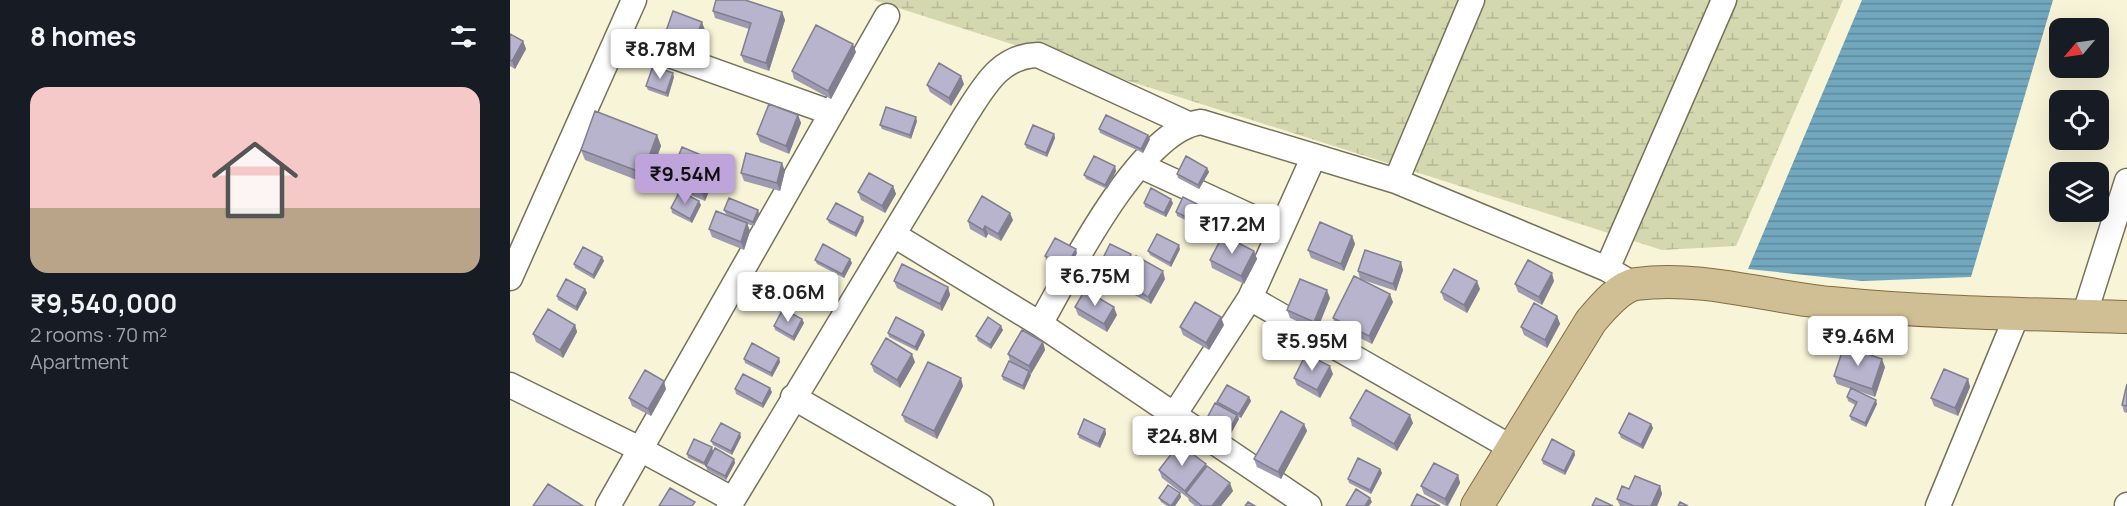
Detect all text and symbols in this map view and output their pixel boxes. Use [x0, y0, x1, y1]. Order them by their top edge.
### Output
text: 8 homes [30, 18, 136, 54]
north arrow [2049, 18, 2109, 78]
map controls [2049, 18, 2109, 222]
icon: filters [447, 20, 480, 53]
pin: ₹8.78M [611, 29, 709, 80]
text: ₹8.78M [625, 35, 695, 62]
button: locate [2049, 90, 2109, 150]
icon: home [201, 126, 309, 234]
pin: ₹9.54M [636, 154, 734, 205]
text: ₹9.54M [649, 160, 721, 187]
button: layers [2049, 162, 2109, 222]
pin: ₹17.2M [1183, 204, 1281, 255]
text: ₹17.2M [1199, 210, 1265, 237]
pin: ₹6.75M [1046, 256, 1144, 307]
text: ₹6.75M [1060, 262, 1130, 289]
pin: ₹8.06M [739, 272, 837, 323]
text: ₹8.06M [751, 278, 825, 305]
text: ₹9,540,000 [30, 285, 177, 321]
pin: ₹9.46M [1809, 316, 1907, 367]
text: 2 rooms · 70 m² [30, 321, 167, 348]
pin: ₹5.95M [1263, 321, 1361, 372]
text: ₹9.46M [1822, 322, 1894, 349]
text: ₹5.95M [1276, 327, 1348, 354]
text: Apartment [30, 348, 129, 375]
pin: ₹24.8M [1133, 416, 1231, 467]
text: ₹24.8M [1146, 422, 1218, 449]

